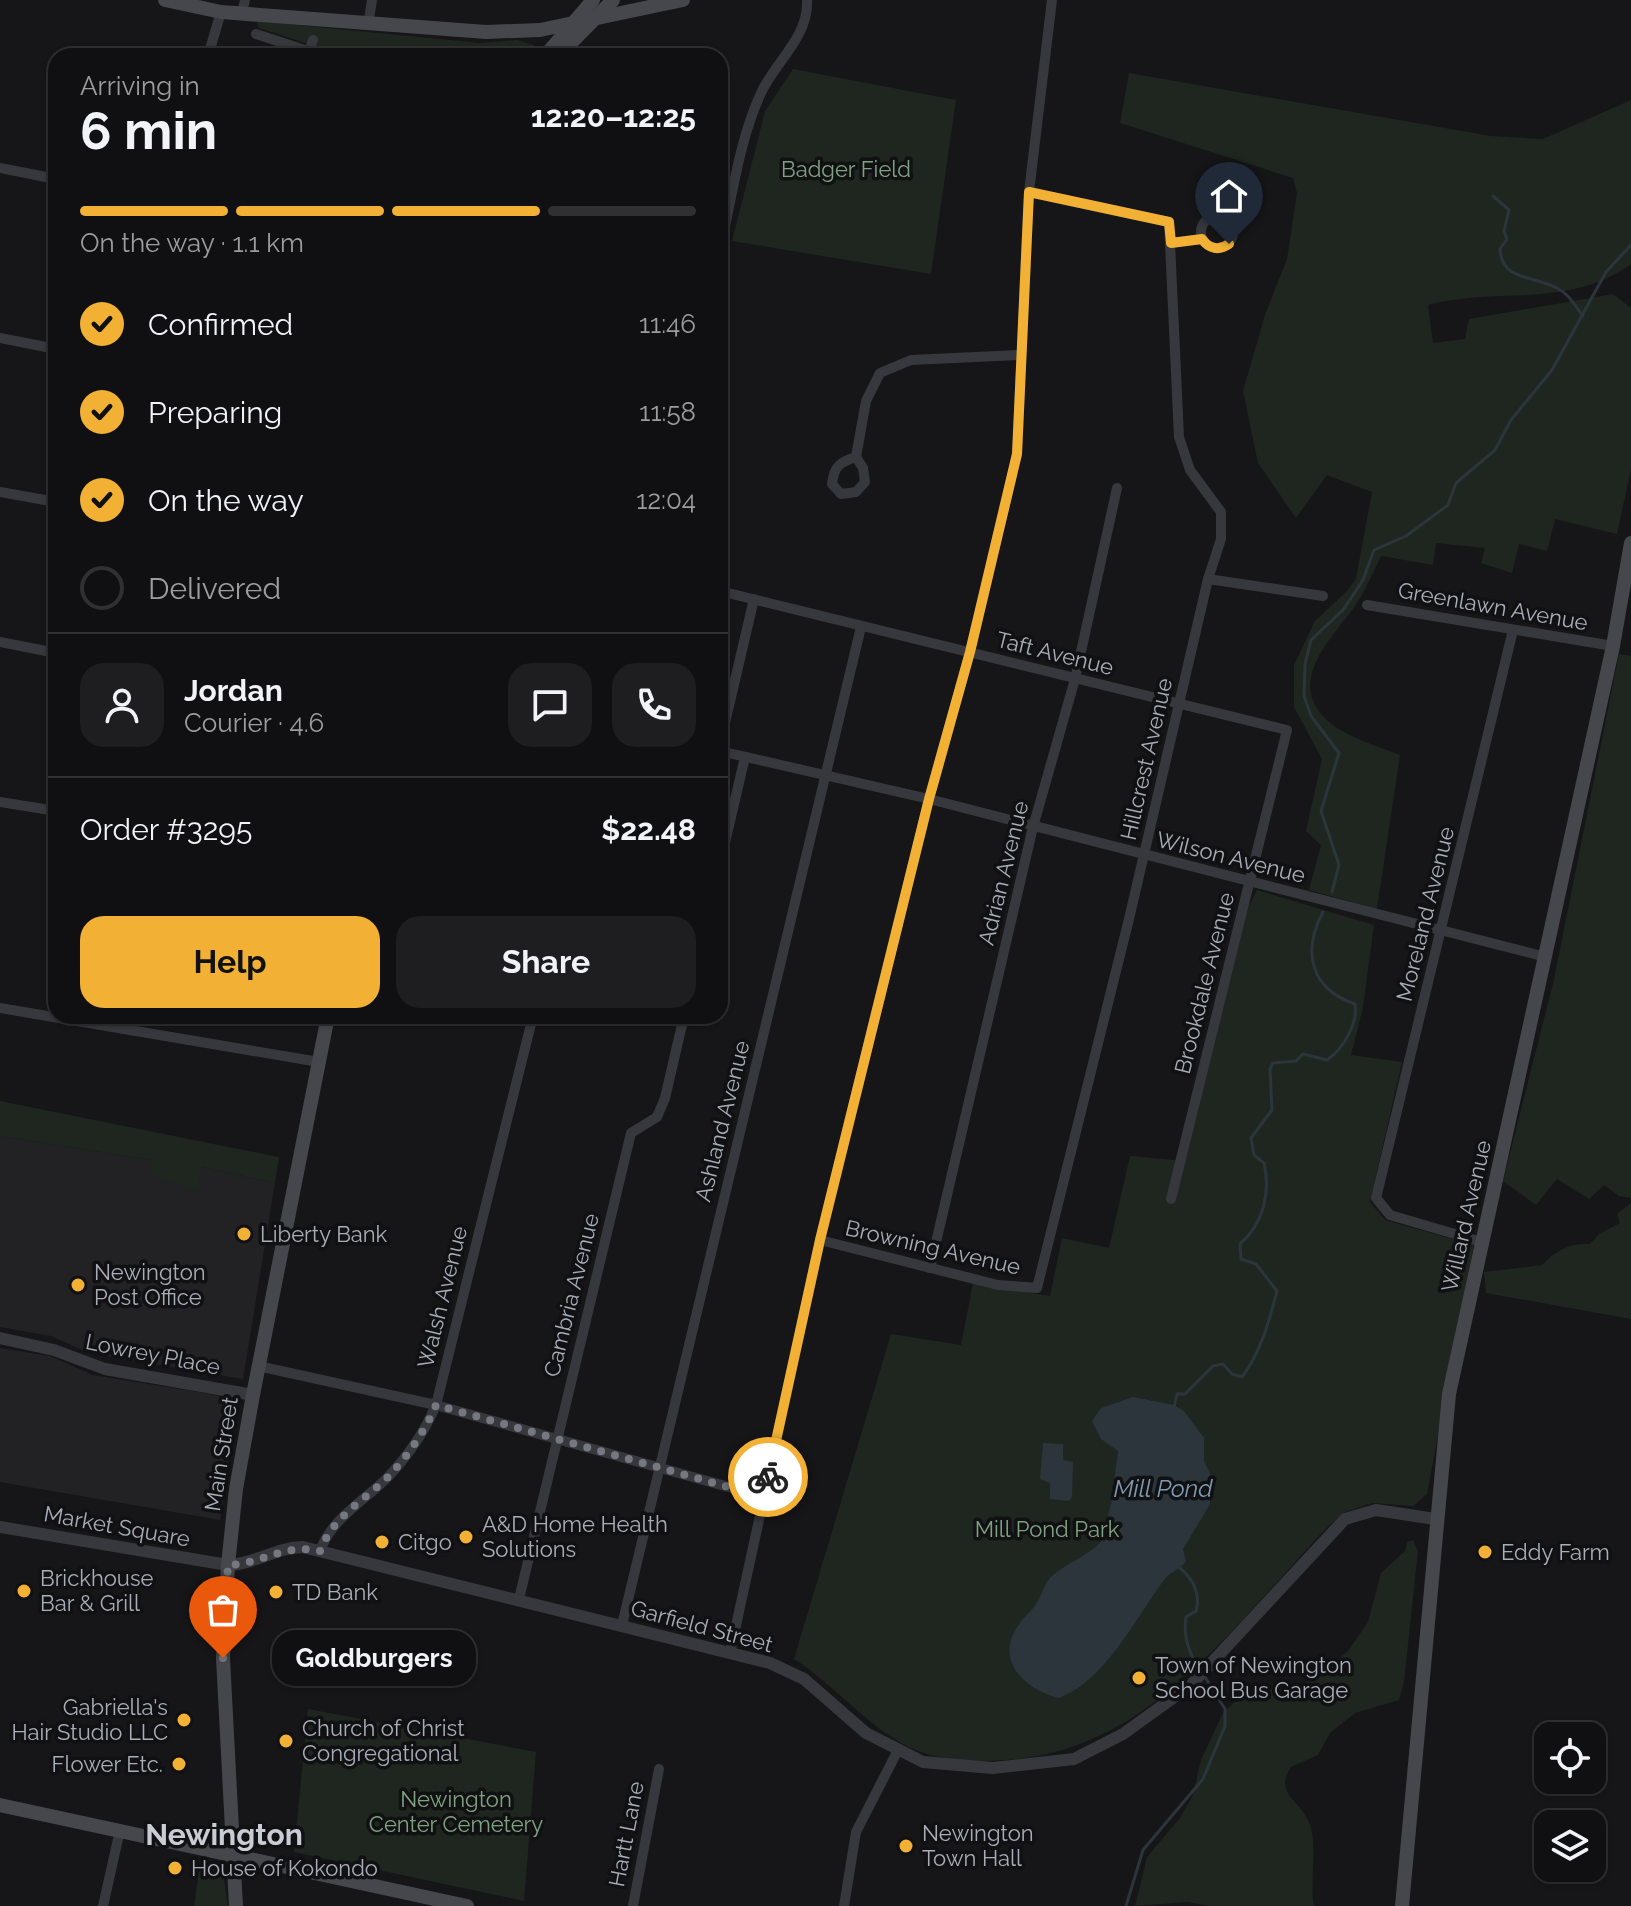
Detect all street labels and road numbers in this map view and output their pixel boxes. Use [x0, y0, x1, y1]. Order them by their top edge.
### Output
street label: Greenlawn Avenue [1396, 577, 1590, 636]
street label: Taft Avenue [994, 626, 1116, 680]
street label: Hillcrest Avenue [1115, 675, 1177, 843]
street label: Adrian Avenue [973, 798, 1033, 948]
street label: Moreland Avenue [1391, 824, 1459, 1004]
street label: Wilson Avenue [1154, 826, 1308, 888]
street label: Brookdale Avenue [1169, 890, 1239, 1076]
street label: Ashland Avenue [689, 1038, 755, 1204]
street label: Willard Avenue [1436, 1137, 1496, 1294]
street label: Cambria Avenue [538, 1211, 604, 1379]
street label: Browning Avenue [843, 1214, 1023, 1280]
street label: Walsh Avenue [412, 1223, 472, 1371]
street label: Lowrey Place [83, 1328, 223, 1380]
street label: Main Street [199, 1394, 243, 1513]
street label: Market Square [42, 1500, 192, 1552]
street label: Garfield Street [628, 1595, 776, 1658]
street label: Hartt Lane [603, 1779, 649, 1889]

